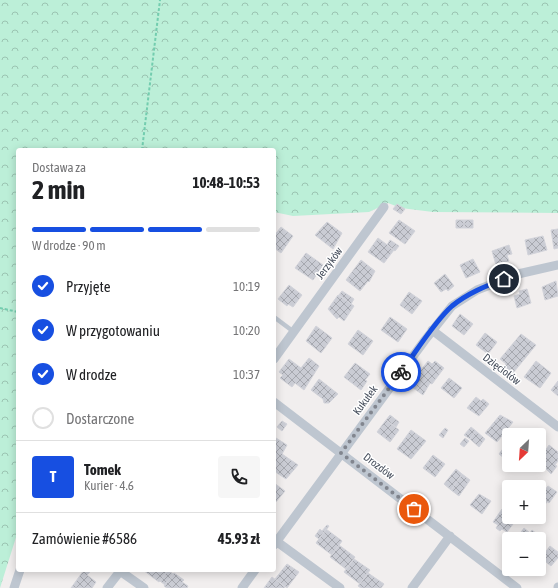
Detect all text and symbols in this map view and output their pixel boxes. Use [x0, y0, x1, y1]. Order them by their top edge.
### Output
text: Dostawa za [32, 160, 86, 175]
text: 10:48–10:53 [192, 174, 260, 191]
text: 2 min [32, 175, 85, 205]
text: W drodze · 90 m [32, 238, 106, 253]
street label: Jerzyków [313, 244, 345, 281]
pin [487, 262, 521, 296]
icon: home [493, 268, 515, 290]
icon: check [32, 275, 54, 297]
text: Przyjęte [66, 278, 111, 295]
text: 10:19 [233, 279, 260, 294]
icon: check [32, 319, 54, 341]
text: W przygotowaniu [66, 322, 160, 339]
text: 10:20 [233, 323, 260, 338]
street label: Dzięciołów [481, 351, 523, 387]
courier [381, 352, 421, 392]
icon: bike [390, 361, 412, 383]
icon: check [32, 363, 54, 385]
text: W drodze [66, 366, 117, 383]
text: 10:37 [233, 367, 260, 382]
street label: Kukułek [350, 383, 380, 417]
text: Dostarczone [66, 410, 134, 427]
north arrow [502, 428, 546, 472]
map controls [502, 428, 546, 576]
street label: Drozdów [361, 451, 397, 482]
button: phone [218, 456, 260, 498]
text: Tomek [84, 461, 121, 478]
text: T [50, 468, 56, 485]
text: Kurier · 4.6 [84, 478, 134, 493]
button: + [502, 480, 546, 524]
pin [397, 492, 431, 526]
icon: bag [403, 498, 425, 520]
text: Zamówienie #6586 [32, 530, 137, 547]
text: 45.93 zł [218, 530, 260, 547]
button: − [502, 532, 546, 576]

